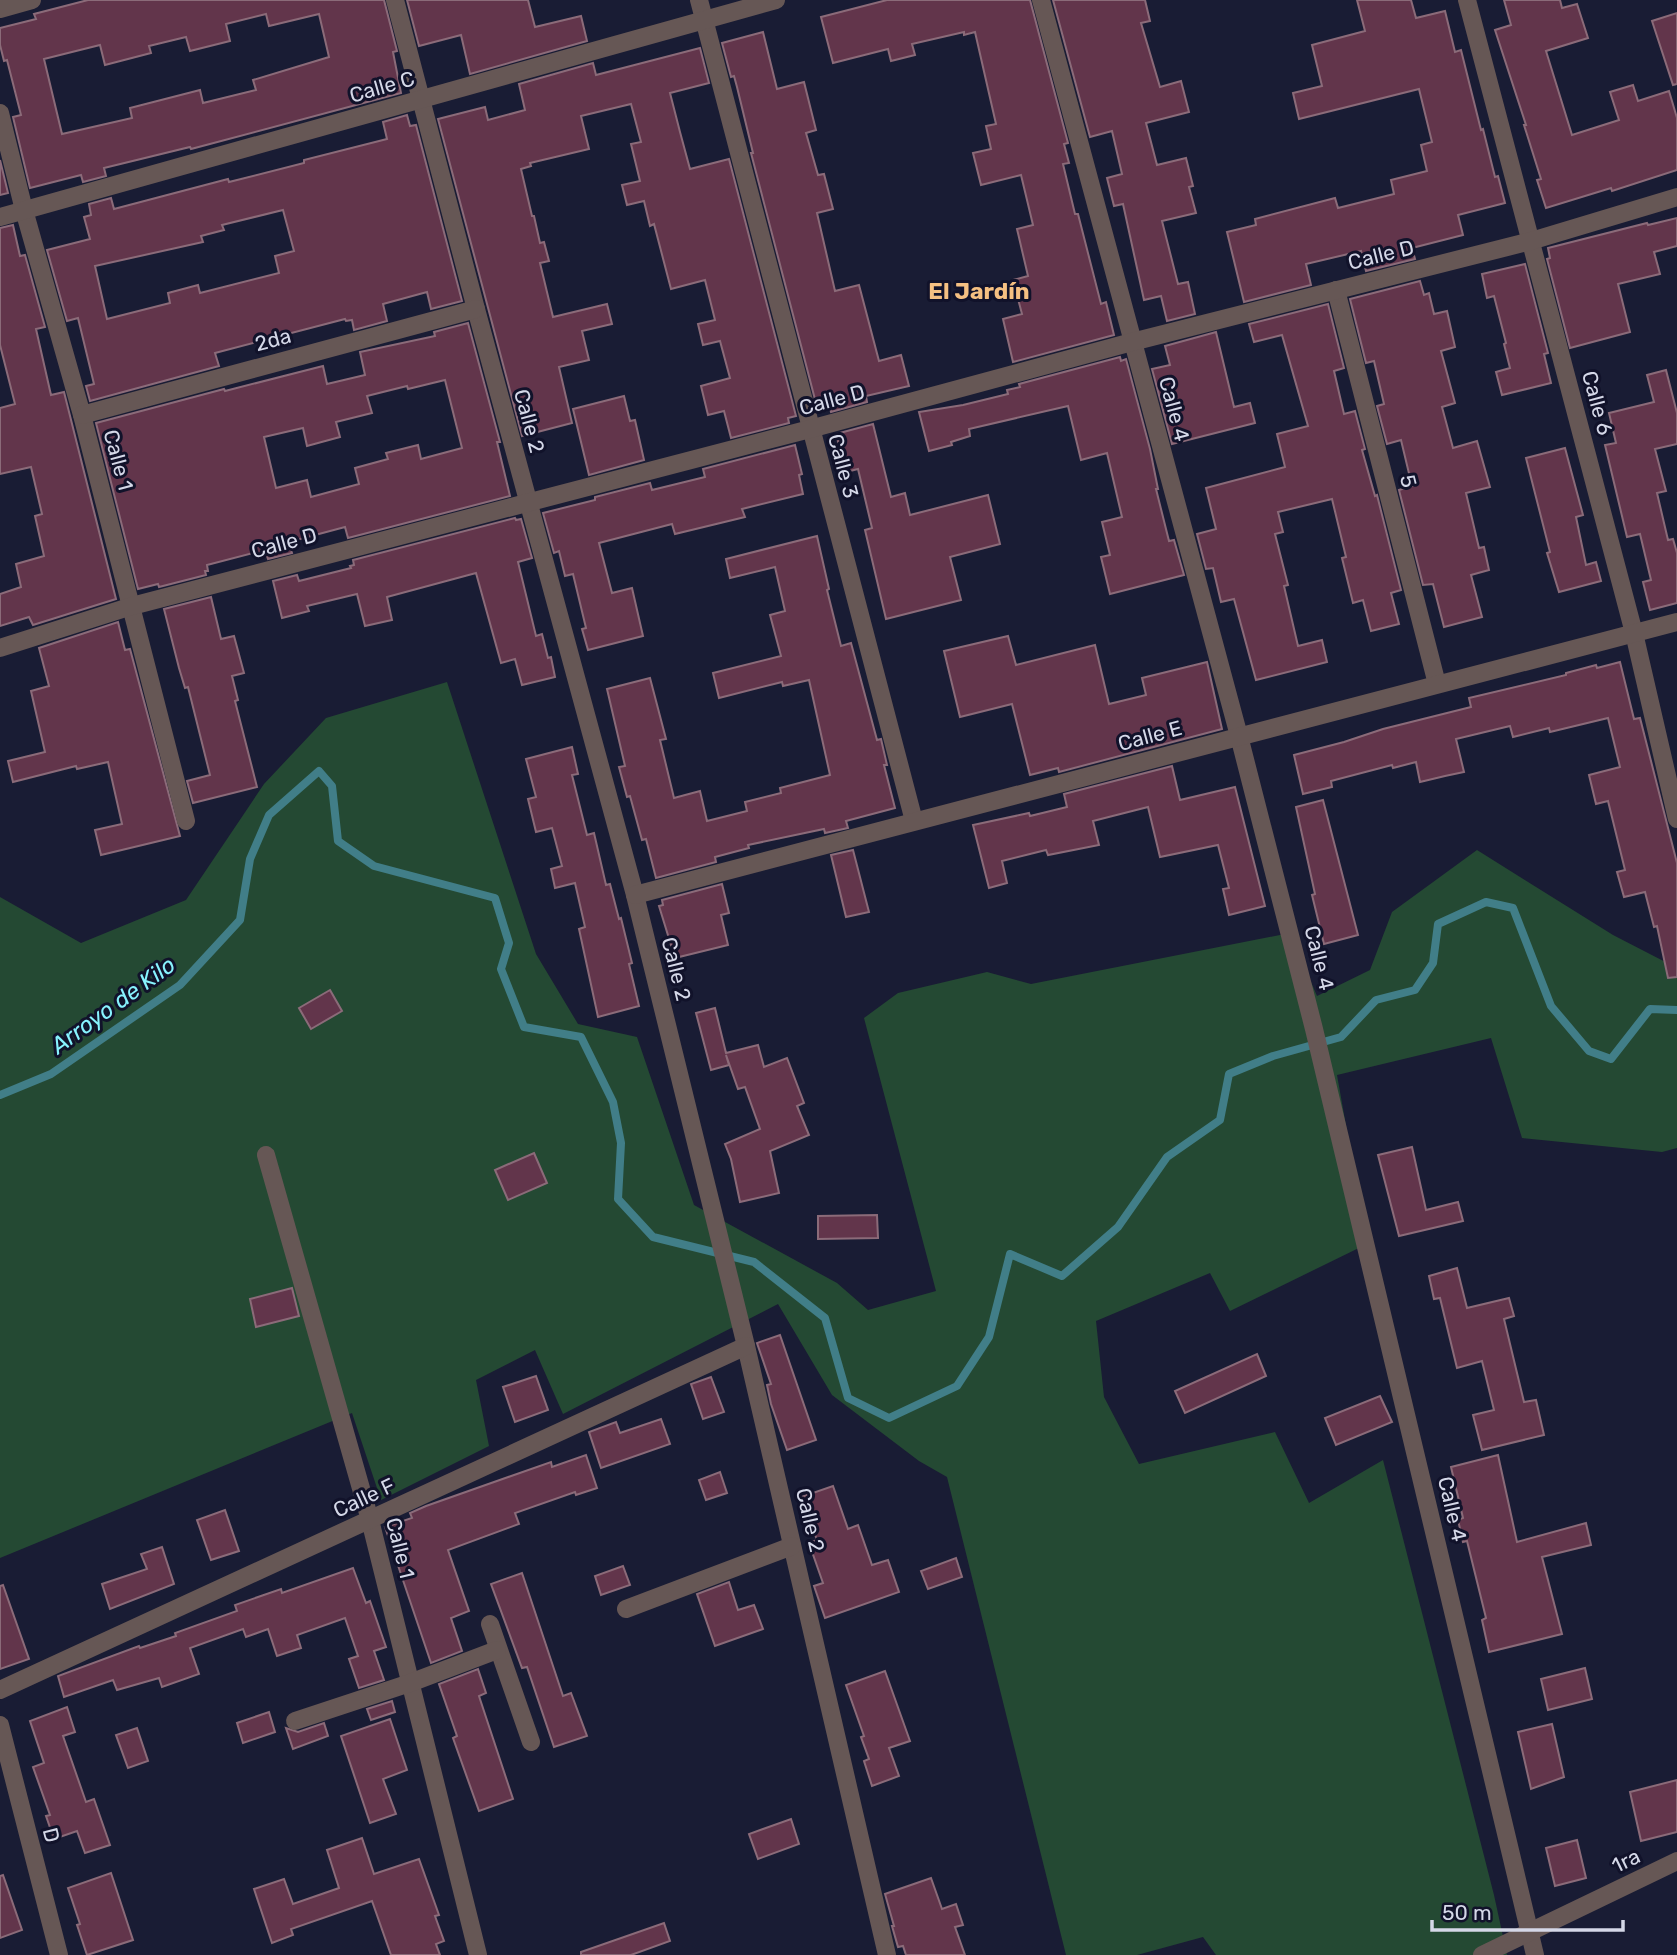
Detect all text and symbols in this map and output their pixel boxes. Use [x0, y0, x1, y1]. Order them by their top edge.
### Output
street label: Calle C [346, 65, 417, 108]
street label: Calle D [1345, 234, 1416, 275]
district label: El Jardín [928, 277, 1030, 305]
street label: 2da [252, 323, 294, 356]
street label: Calle 6 [1577, 368, 1618, 438]
street label: Calle 4 [1154, 374, 1195, 444]
street label: Calle D [796, 379, 868, 420]
street label: Calle 2 [509, 386, 550, 456]
street label: Calle 1 [98, 427, 139, 493]
street label: Calle 3 [823, 431, 864, 501]
street label: 5 [1395, 472, 1422, 490]
street label: Calle D [248, 522, 320, 563]
street label: Calle E [1115, 715, 1185, 756]
street label: Calle 4 [1299, 923, 1340, 993]
street label: Calle 2 [656, 934, 696, 1003]
water label: Arroyo de Kilo [45, 950, 181, 1060]
street label: Calle F [329, 1472, 399, 1523]
street label: Calle 4 [1433, 1474, 1472, 1544]
street label: Calle 2 [791, 1485, 830, 1554]
street label: Calle 1 [381, 1515, 420, 1581]
street label: D [38, 1825, 65, 1845]
street label: 1ra [1608, 1843, 1644, 1878]
scale bar [1432, 1888, 1623, 1932]
text: 50 m [1442, 1900, 1492, 1925]

